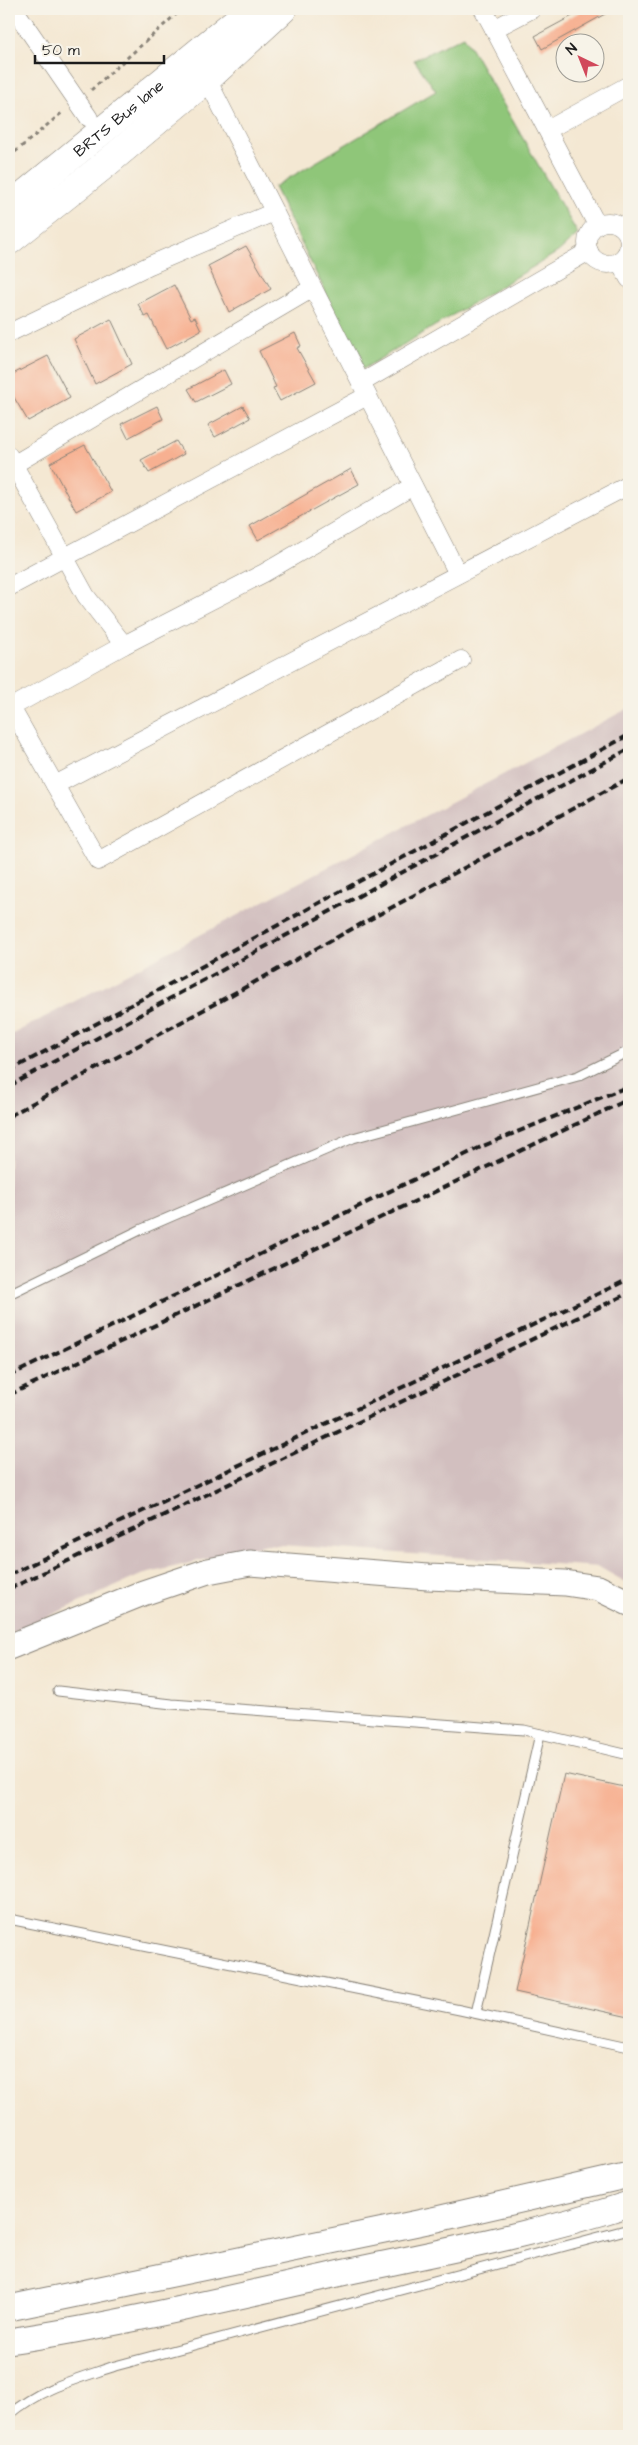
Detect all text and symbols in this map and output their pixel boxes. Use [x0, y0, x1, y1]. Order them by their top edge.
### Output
scale bar [35, 32, 164, 64]
north arrow [556, 32, 606, 82]
text: N [562, 39, 582, 60]
text: 50 m [42, 40, 80, 61]
street label: BRTS Bus lane [69, 75, 169, 162]

